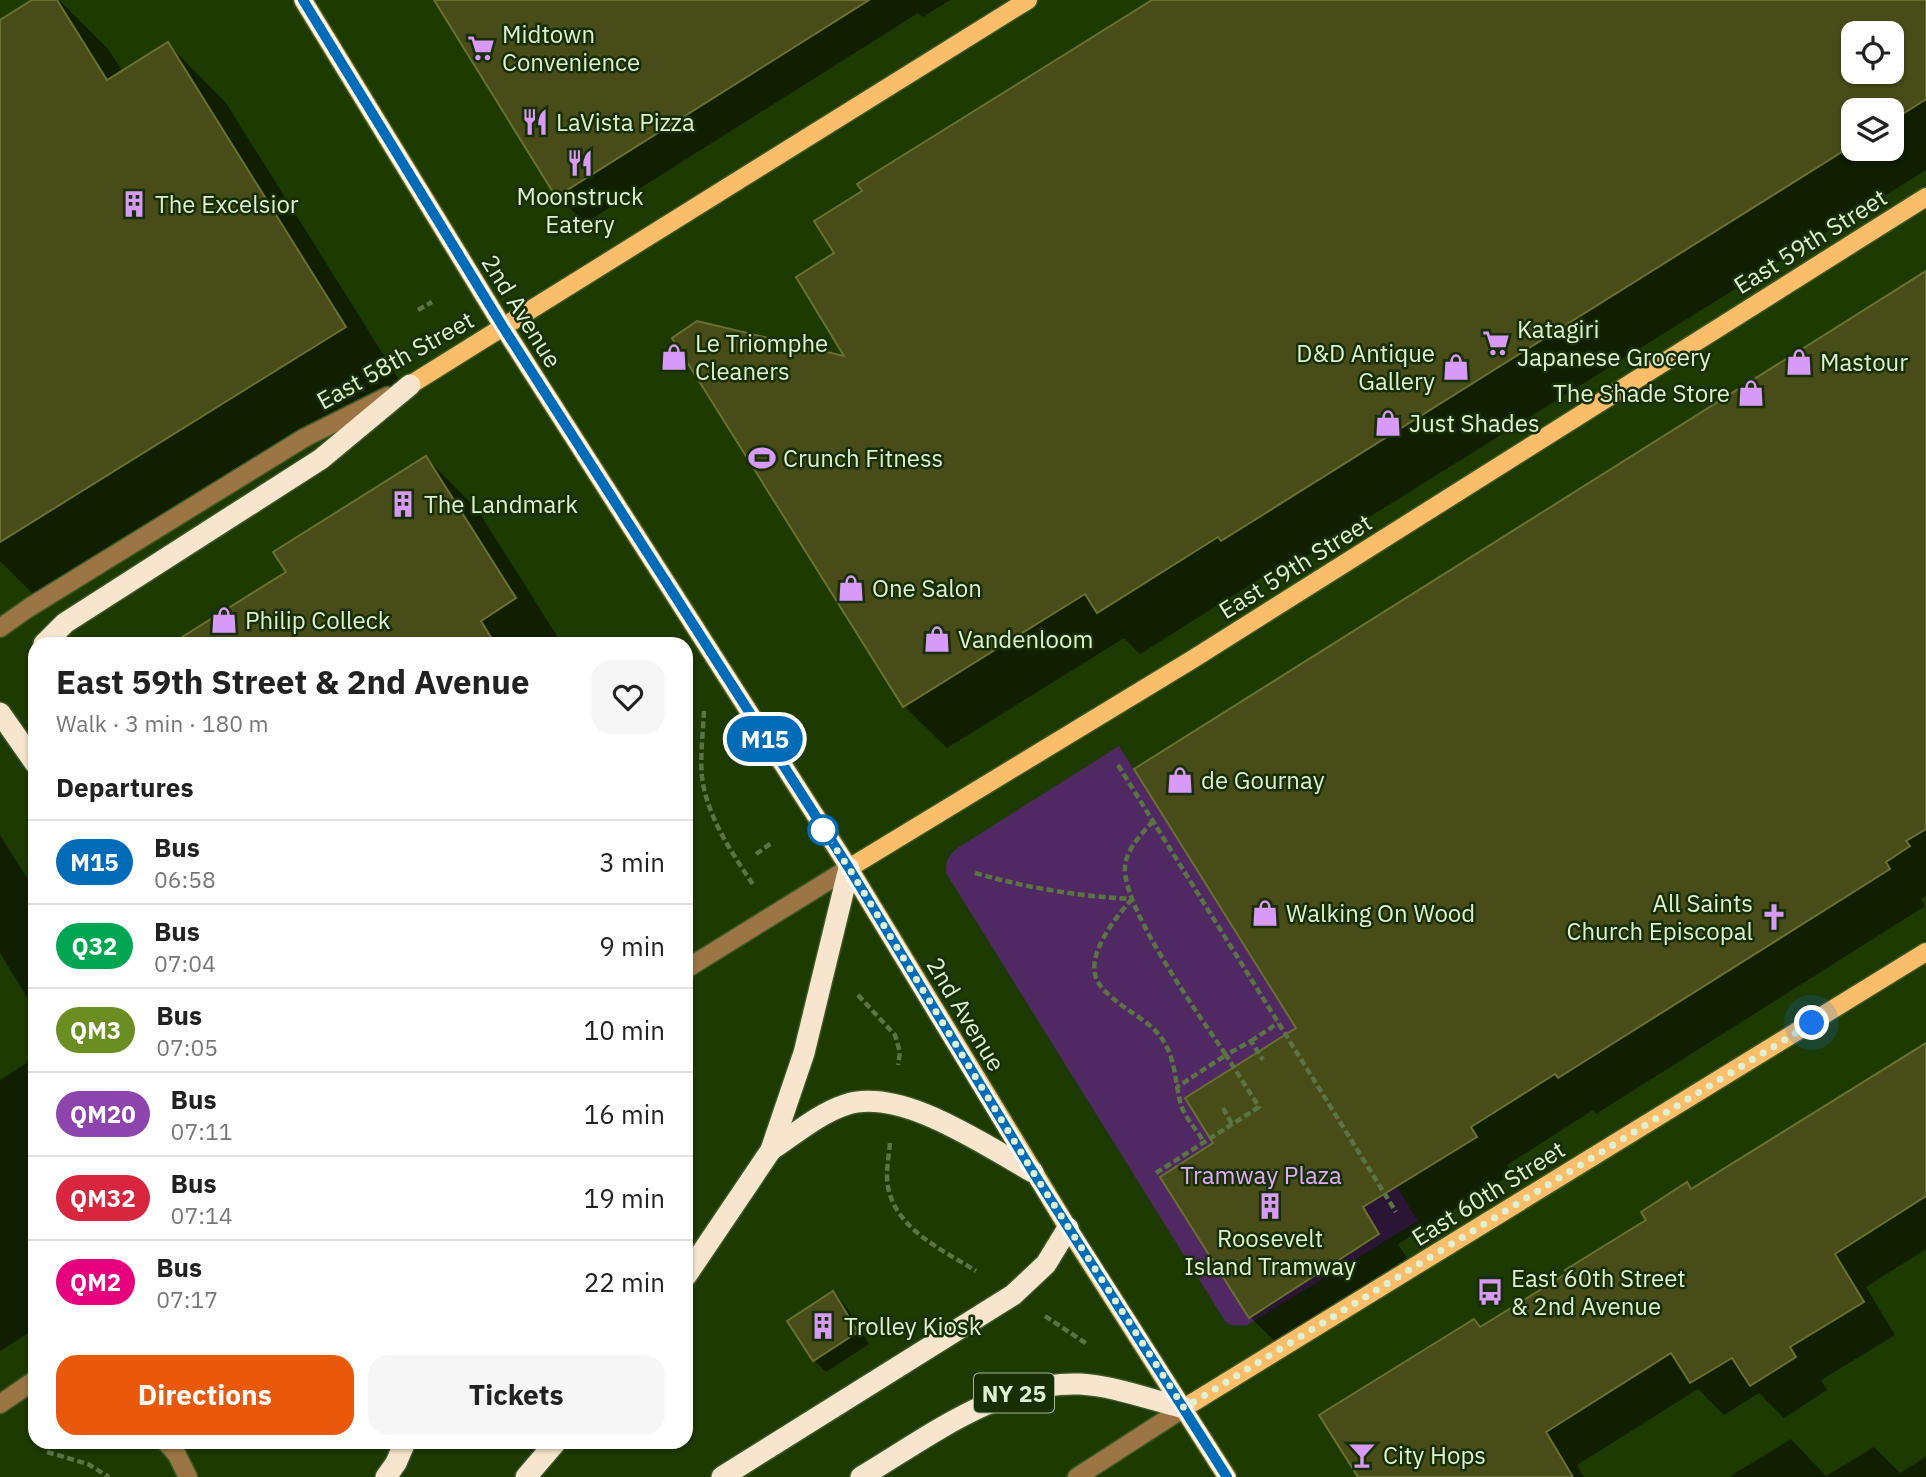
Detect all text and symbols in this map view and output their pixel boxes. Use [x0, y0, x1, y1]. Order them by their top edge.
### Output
place label: Midtown Convenience [502, 18, 640, 78]
map controls [1841, 21, 1904, 161]
button: locate [1841, 21, 1904, 84]
supermarket icon: Midtown Convenience [466, 33, 496, 63]
button: layers [1841, 98, 1904, 161]
place label: LaVista Pizza [556, 106, 695, 138]
restaurant icon: LaVista Pizza [520, 107, 550, 137]
restaurant icon: Moonstruck Eatery [565, 148, 595, 178]
place label: Moonstruck Eatery [516, 180, 644, 240]
street label: East 59th Street [1727, 181, 1893, 301]
place label: The Excelsior [155, 188, 299, 220]
building icon: The Excelsior [119, 189, 149, 219]
street label: 2nd Avenue [475, 248, 569, 374]
street label: East 58th Street [311, 304, 479, 416]
place label: Katagiri Japanese Grocery [1517, 313, 1711, 373]
place label: Le Triomphe Cleaners [695, 327, 828, 387]
supermarket icon: Katagiri Japanese Grocery [1481, 328, 1511, 358]
place label: D&D Antique Gallery [1296, 337, 1435, 397]
shop icon: Le Triomphe Cleaners [659, 342, 689, 372]
place label: Mastour [1820, 346, 1908, 378]
shop icon: Mastour [1784, 347, 1814, 377]
shop icon: D&D Antique Gallery [1441, 352, 1471, 382]
place label: The Shade Store [1553, 377, 1730, 409]
shop icon: The Shade Store [1736, 378, 1766, 408]
place label: Just Shades [1409, 407, 1540, 439]
shop icon: Just Shades [1373, 408, 1403, 438]
place label: Crunch Fitness [783, 442, 943, 474]
sports icon: Crunch Fitness [747, 443, 777, 473]
place label: The Landmark [424, 488, 578, 520]
building icon: The Landmark [388, 489, 418, 519]
street label: East 59th Street [1212, 506, 1378, 626]
place label: One Salon [872, 572, 982, 604]
shop icon: One Salon [836, 573, 866, 603]
place label: Philip Colleck [245, 604, 391, 636]
shop icon: Philip Colleck [209, 605, 239, 635]
place label: Vandenloom [958, 623, 1093, 655]
shop icon: Vandenloom [922, 624, 952, 654]
text: East 59th Street & 2nd Avenue [56, 660, 529, 703]
button: heart [591, 660, 665, 734]
text: Walk · 3 min · 180 m [56, 708, 269, 738]
line badge: M15 [725, 716, 805, 762]
text: M15 [741, 723, 789, 755]
place label: de Gournay [1201, 764, 1325, 796]
shop icon: de Gournay [1165, 765, 1195, 795]
text: Departures [56, 770, 194, 804]
unlabelled marker [808, 815, 838, 845]
text: Bus [154, 830, 200, 864]
text: 3 min [599, 845, 665, 879]
text: M15 [70, 846, 119, 878]
text: 06:58 [154, 864, 216, 894]
place label: All Saints Church Episcopal [1567, 887, 1753, 947]
place label: Walking On Wood [1286, 897, 1475, 929]
shop icon: Walking On Wood [1250, 898, 1280, 928]
church icon: All Saints Church Episcopal [1759, 902, 1789, 932]
text: Bus [154, 914, 200, 948]
text: 9 min [599, 929, 665, 963]
text: Q32 [72, 930, 117, 962]
text: 07:04 [154, 948, 216, 978]
street label: 2nd Avenue [919, 951, 1013, 1077]
text: Bus [156, 998, 202, 1032]
your location [1794, 1005, 1829, 1040]
text: 10 min [584, 1013, 665, 1047]
text: QM3 [70, 1014, 121, 1046]
text: 07:05 [156, 1032, 218, 1062]
text: Bus [171, 1082, 217, 1116]
text: 16 min [584, 1097, 665, 1131]
text: QM20 [70, 1098, 136, 1130]
text: 07:11 [171, 1116, 233, 1146]
street label: East 60th Street [1405, 1133, 1571, 1253]
park label: Tramway Plaza [1180, 1159, 1342, 1191]
text: Bus [171, 1166, 217, 1200]
text: 19 min [584, 1181, 665, 1215]
text: QM32 [70, 1182, 136, 1214]
building icon: Roosevelt Island Tramway [1255, 1191, 1285, 1221]
text: 07:14 [171, 1200, 233, 1230]
place label: Roosevelt Island Tramway [1184, 1222, 1356, 1282]
text: Bus [156, 1250, 202, 1284]
place label: East 60th Street & 2nd Avenue [1511, 1262, 1686, 1322]
text: 22 min [584, 1265, 665, 1299]
text: QM2 [70, 1266, 121, 1298]
bus stop icon: East 60th Street & 2nd Avenue [1475, 1277, 1505, 1307]
text: 07:17 [156, 1284, 218, 1314]
place label: Trolley Kiosk [844, 1310, 982, 1342]
building icon: Trolley Kiosk [808, 1311, 838, 1341]
button: Directions [56, 1355, 354, 1435]
button: Tickets [368, 1355, 665, 1435]
road number: NY 25 [974, 1374, 1054, 1412]
place label: City Hops [1383, 1439, 1486, 1471]
bar icon: City Hops [1347, 1440, 1377, 1470]

